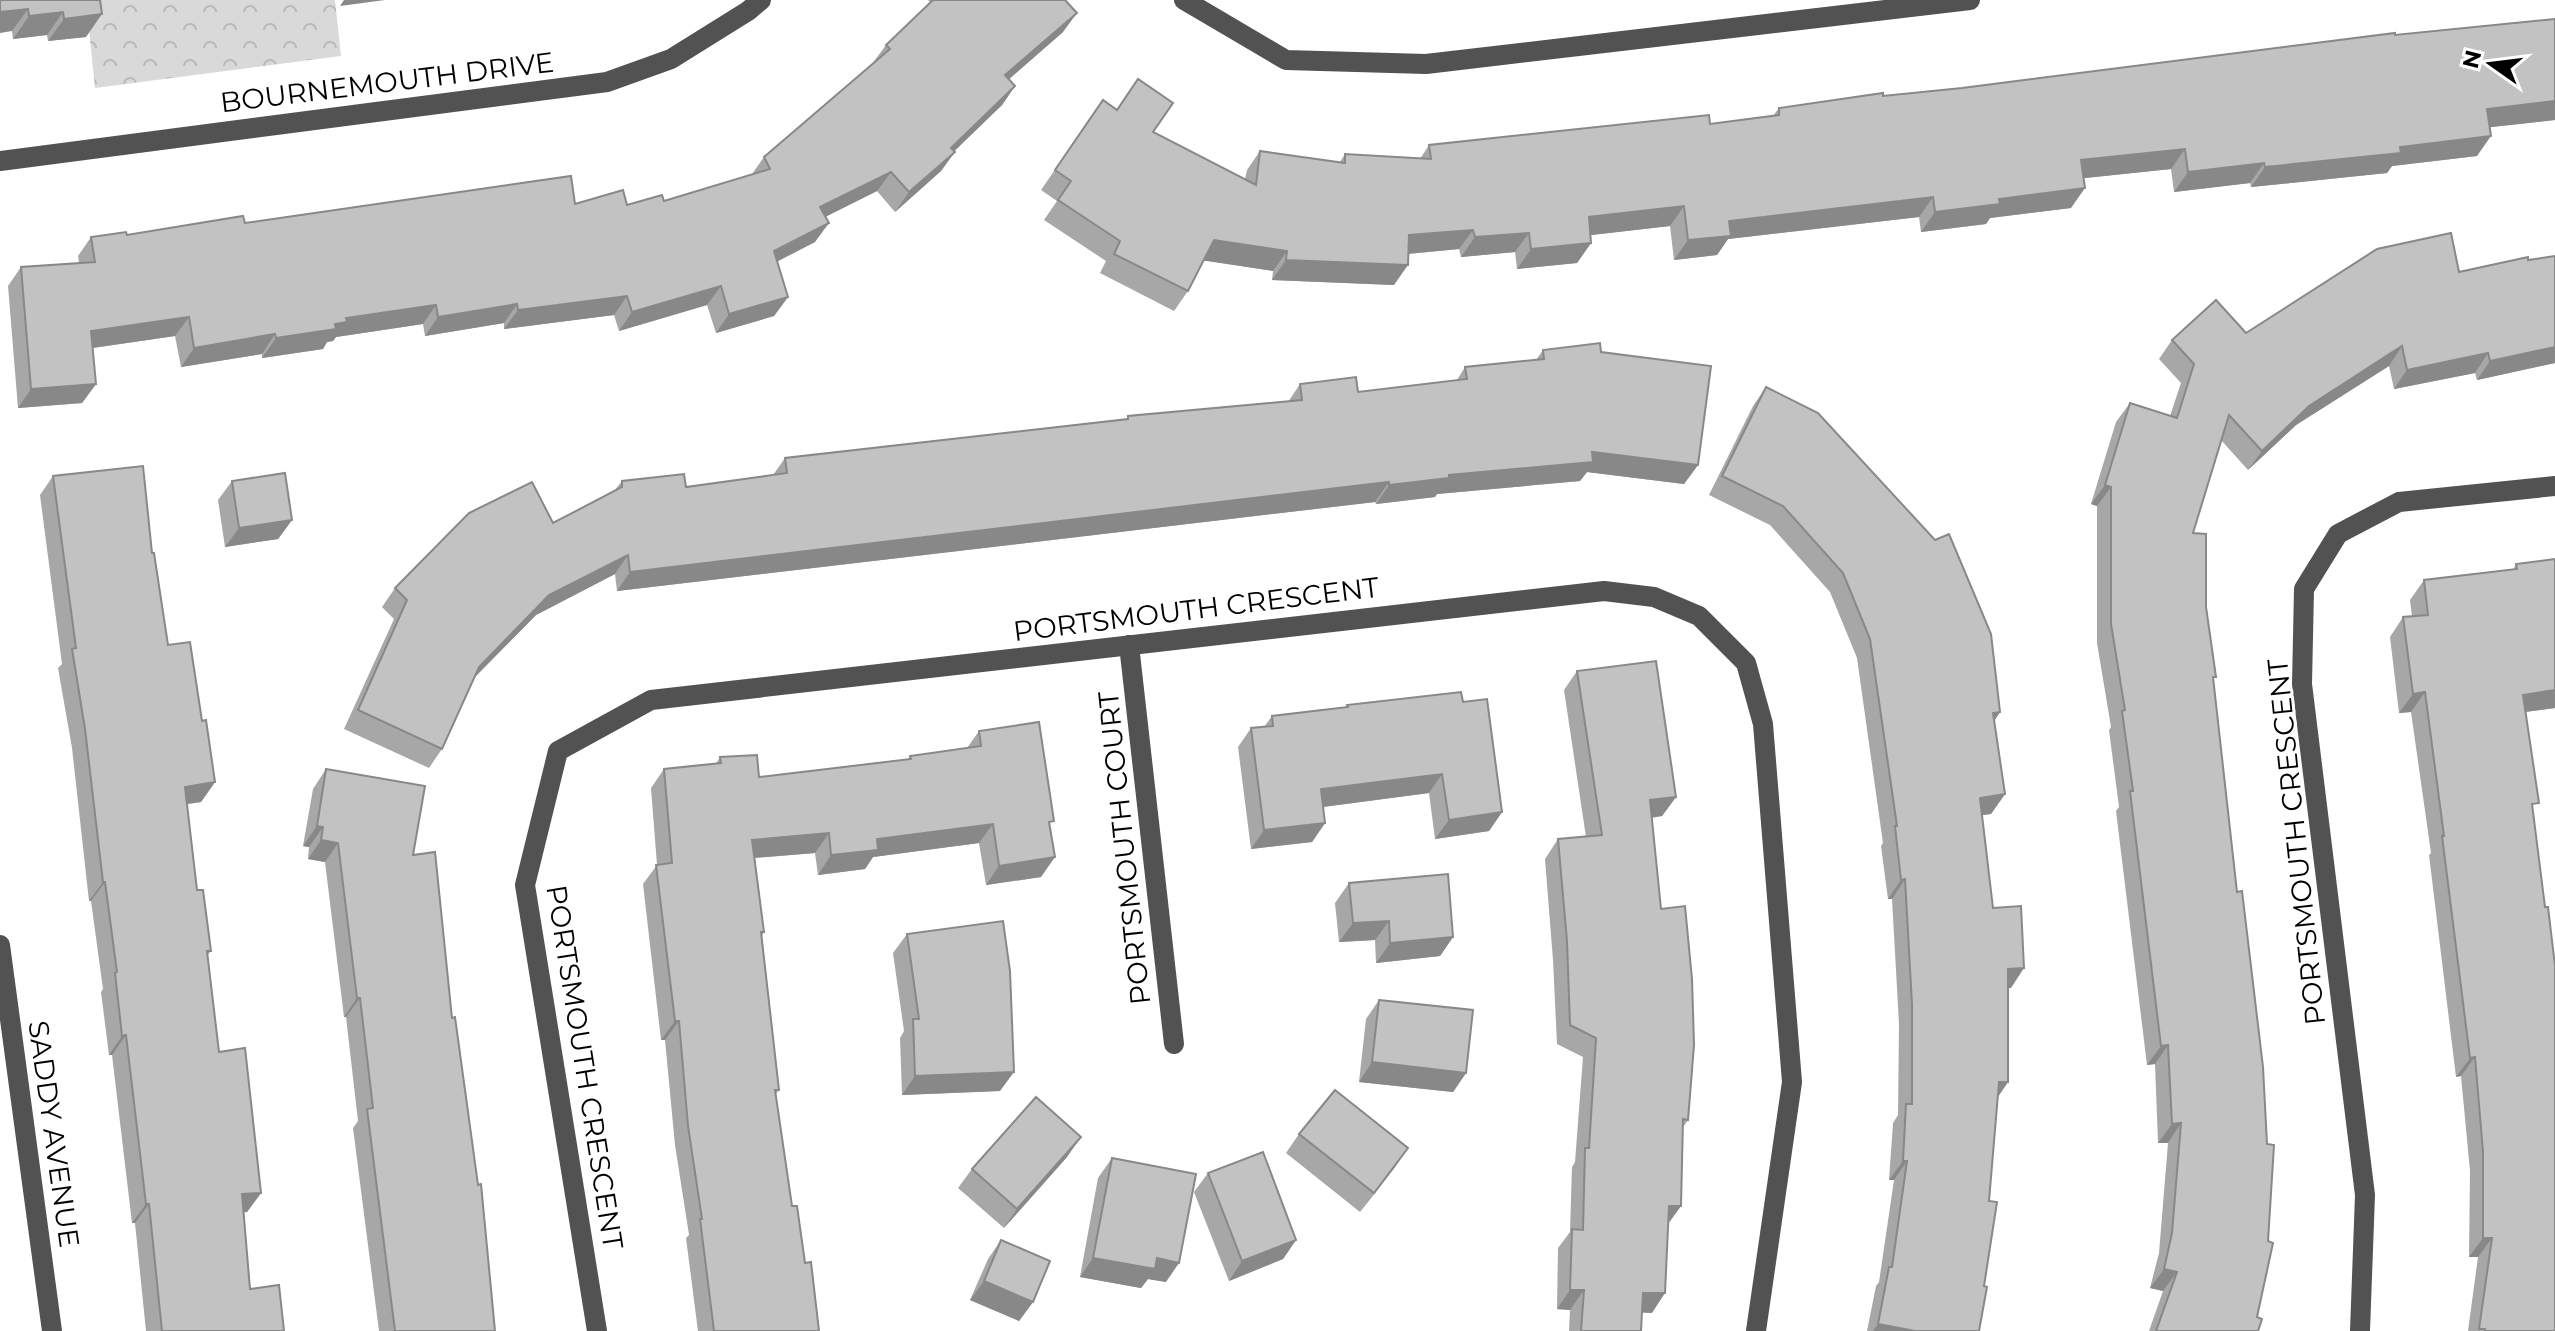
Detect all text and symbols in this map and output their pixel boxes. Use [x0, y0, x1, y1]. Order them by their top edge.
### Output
north arrow [2451, 24, 2531, 104]
street label: BOURNEMOUTH DRIVE [218, 45, 556, 119]
text: N [2457, 47, 2487, 71]
street label: PORTSMOUTH CRESCENT [1011, 570, 1381, 648]
street label: PORTSMOUTH CRESCENT [2260, 657, 2332, 1027]
street label: PORTSMOUTH COURT [1091, 689, 1157, 1007]
street label: PORTSMOUTH CRESCENT [539, 882, 631, 1252]
street label: SADDY AVENUE [21, 1019, 87, 1249]

